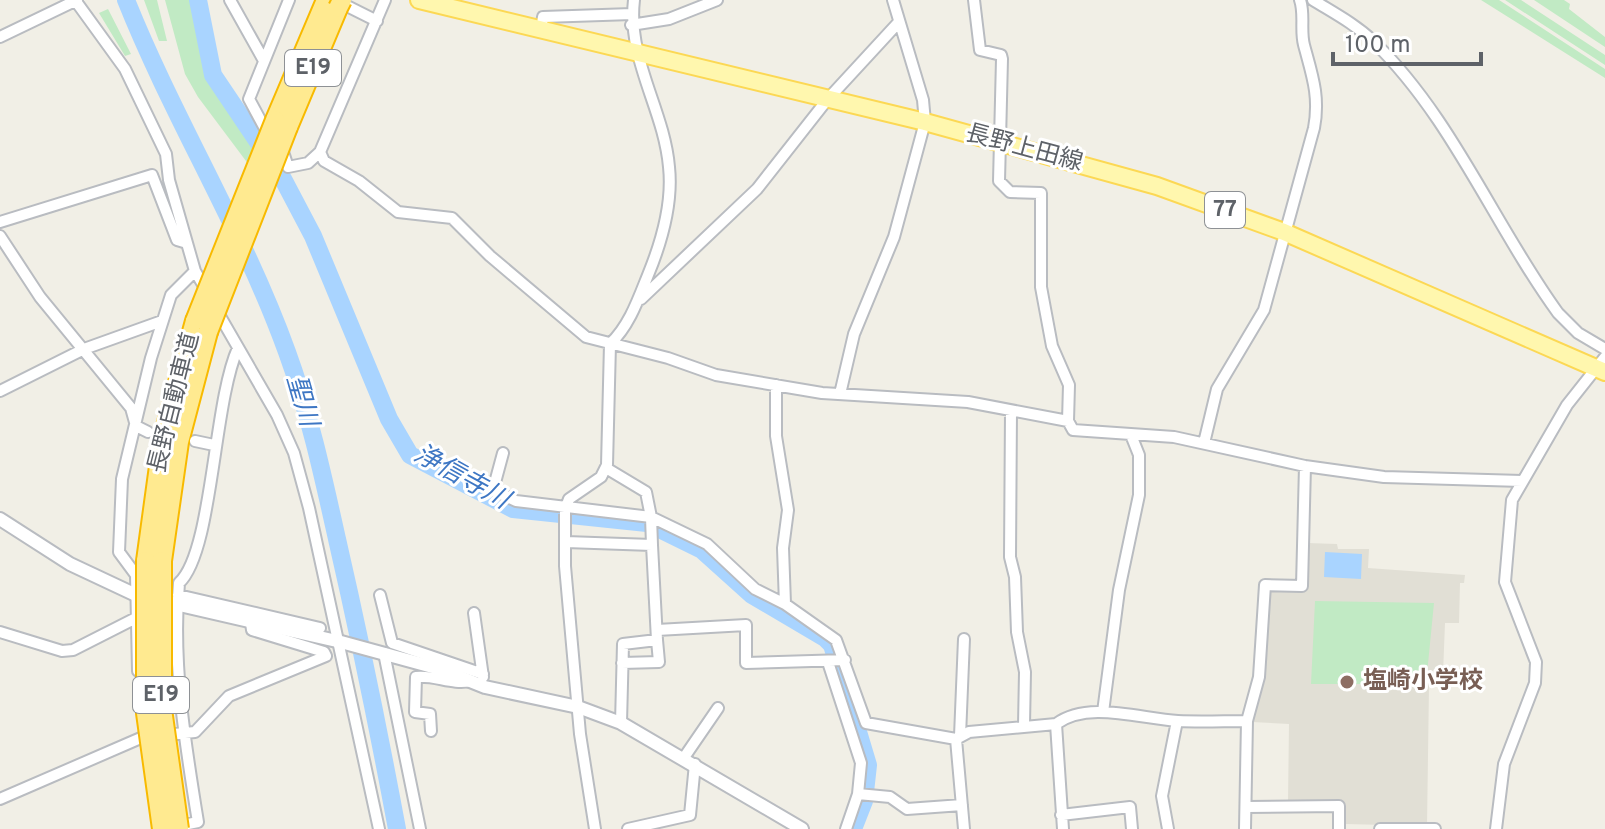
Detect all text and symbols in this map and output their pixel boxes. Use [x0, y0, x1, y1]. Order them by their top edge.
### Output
scale bar [1333, 16, 1481, 66]
text: 100 m [1345, 31, 1411, 61]
road number: E19 [285, 50, 341, 86]
street label: 長野上田線 [962, 119, 1086, 179]
road number: 77 [1205, 192, 1245, 228]
street label: 長野自動車道 [143, 330, 207, 476]
water label: 聖川 [278, 371, 325, 433]
water label: 浄信寺川 [408, 438, 517, 519]
place label: 塩崎小学校 [1363, 667, 1483, 697]
marker: 塩崎小学校 [1338, 673, 1356, 691]
road number: E19 [133, 677, 189, 713]

